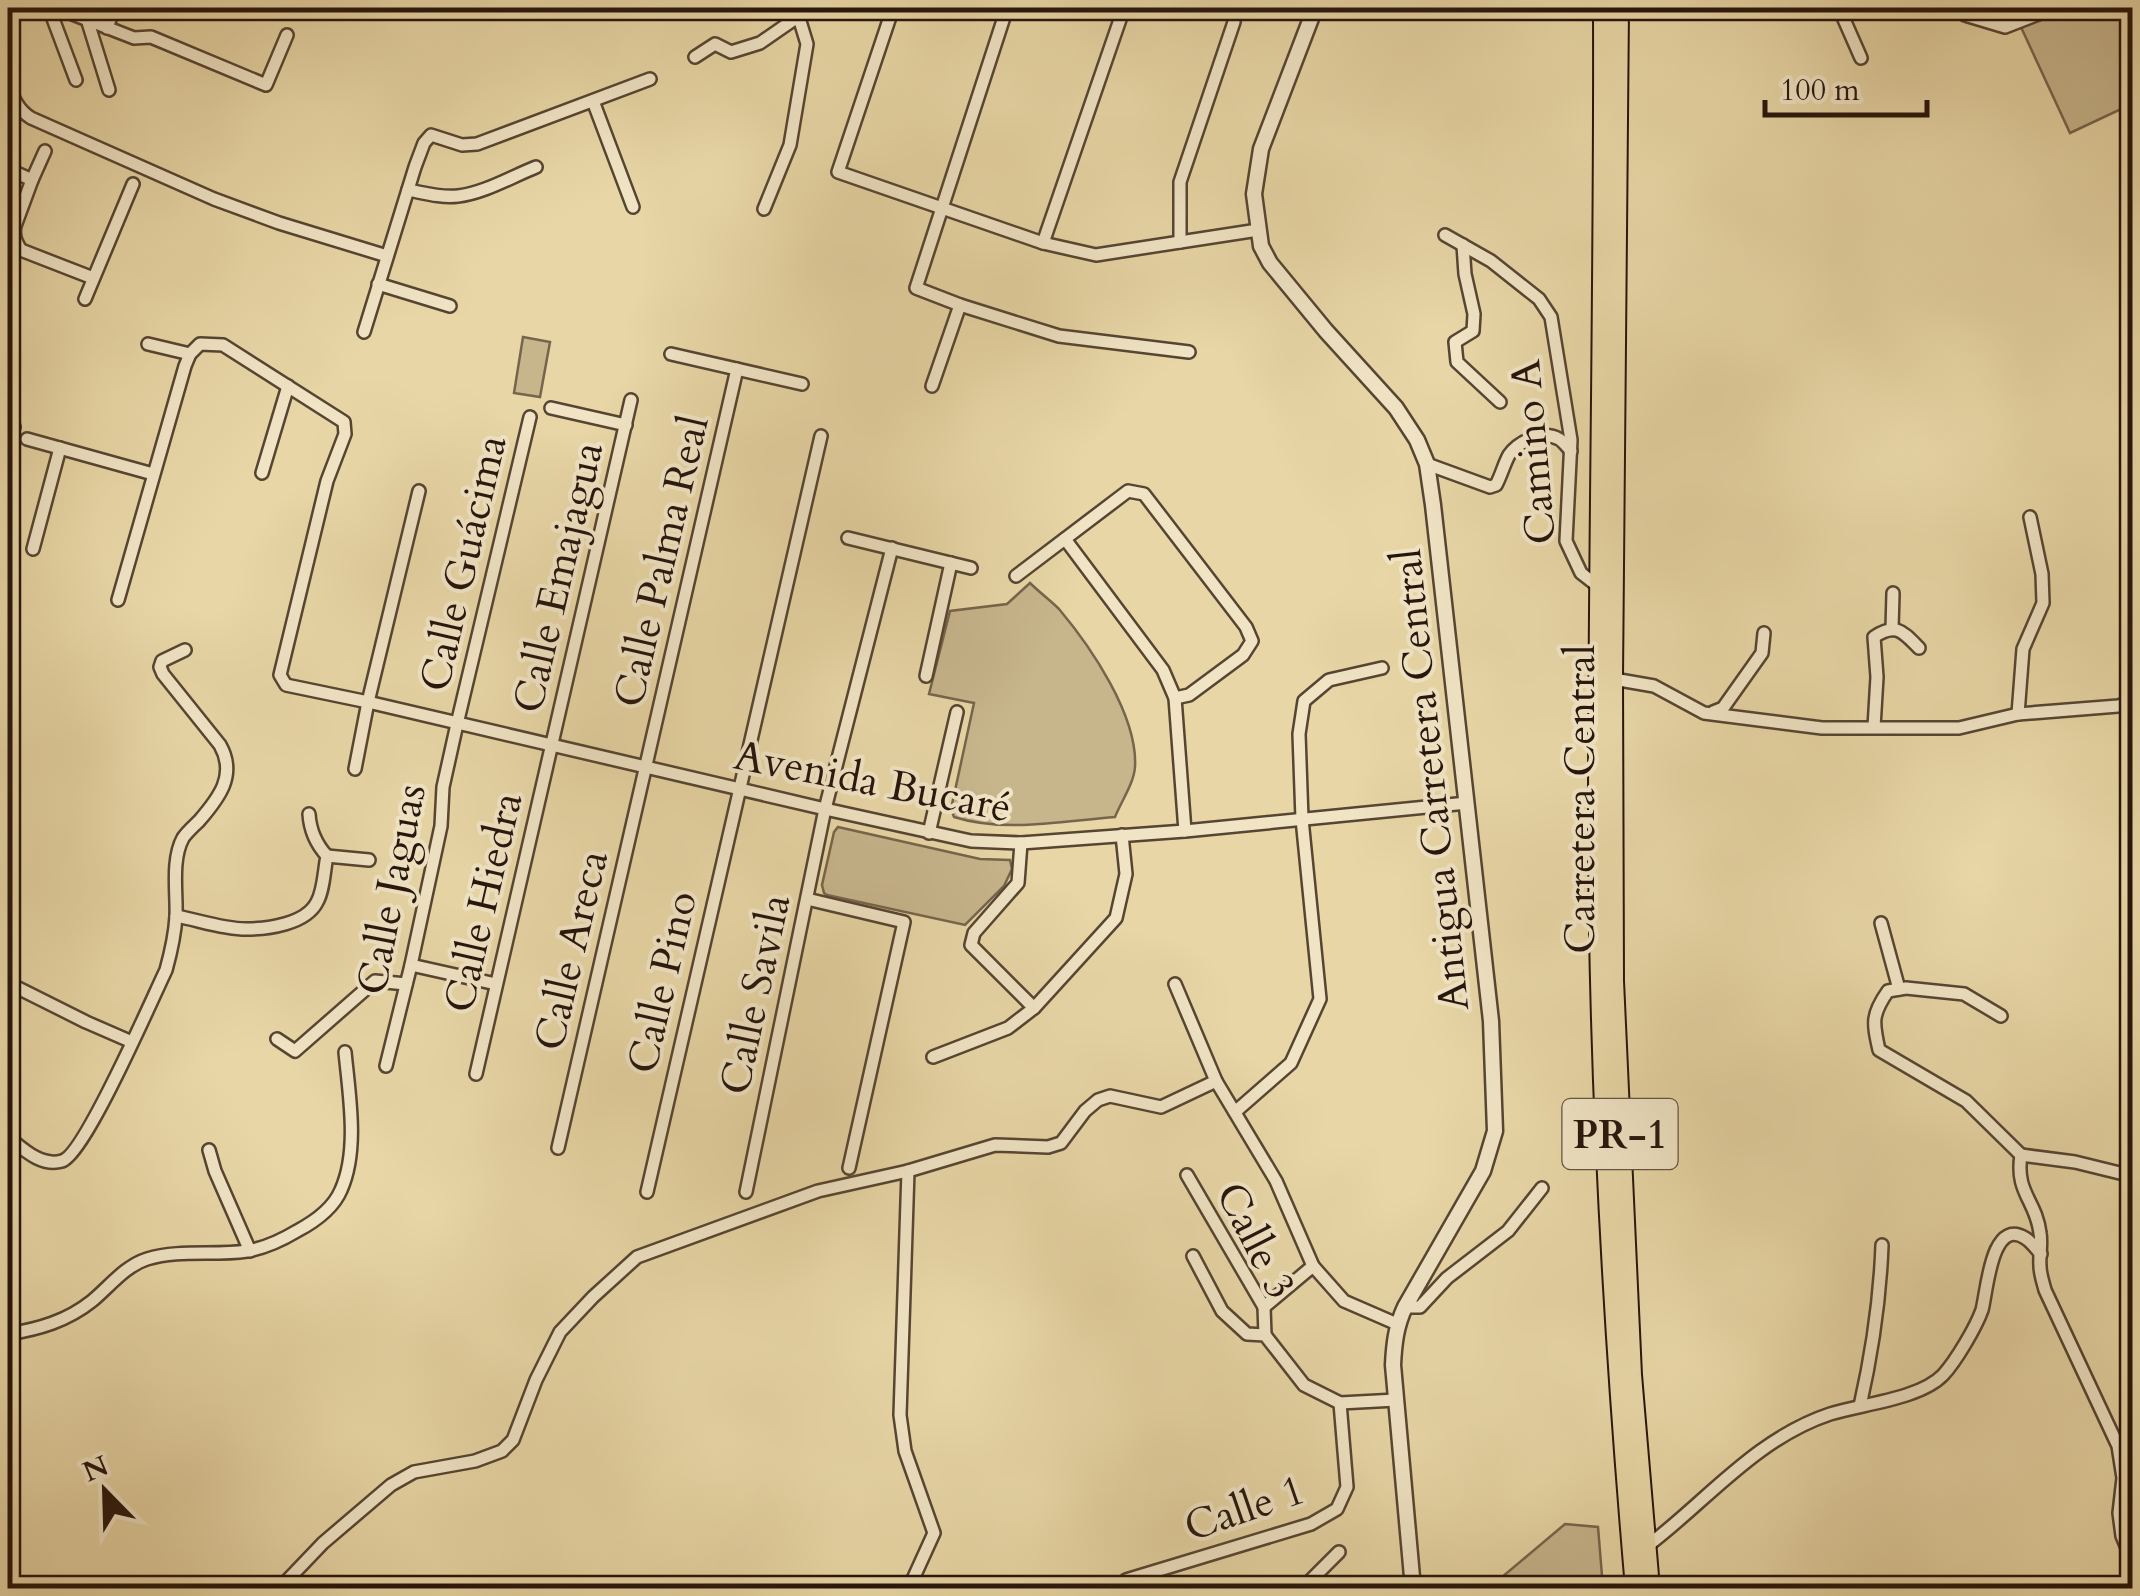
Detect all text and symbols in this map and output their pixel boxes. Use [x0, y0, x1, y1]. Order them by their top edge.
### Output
scale bar [1765, 55, 1928, 117]
text: 100 m [1780, 70, 1860, 111]
street label: Camino A [1497, 357, 1570, 547]
street label: Calle Palma Real [600, 410, 723, 713]
street label: Calle Guácima [406, 430, 521, 697]
street label: Calle Emajagua [500, 436, 617, 718]
street label: Antigua Carretera Central [1378, 546, 1483, 1014]
street label: Carretera Central [1552, 644, 1609, 954]
street label: Avenida Bucaré [729, 727, 1016, 836]
street label: Calle Jaguas [343, 779, 440, 999]
street label: Calle Hiedra [431, 787, 536, 1018]
street label: Calle Areca [521, 845, 622, 1056]
street label: Calle Pino [614, 886, 711, 1079]
street label: Calle Savila [706, 889, 804, 1100]
road number: PR-1 [1562, 1099, 1678, 1169]
street label: Calle 3 [1202, 1173, 1309, 1309]
north arrow [55, 1441, 155, 1541]
text: N [77, 1447, 114, 1491]
street label: Calle 1 [1177, 1461, 1312, 1555]

